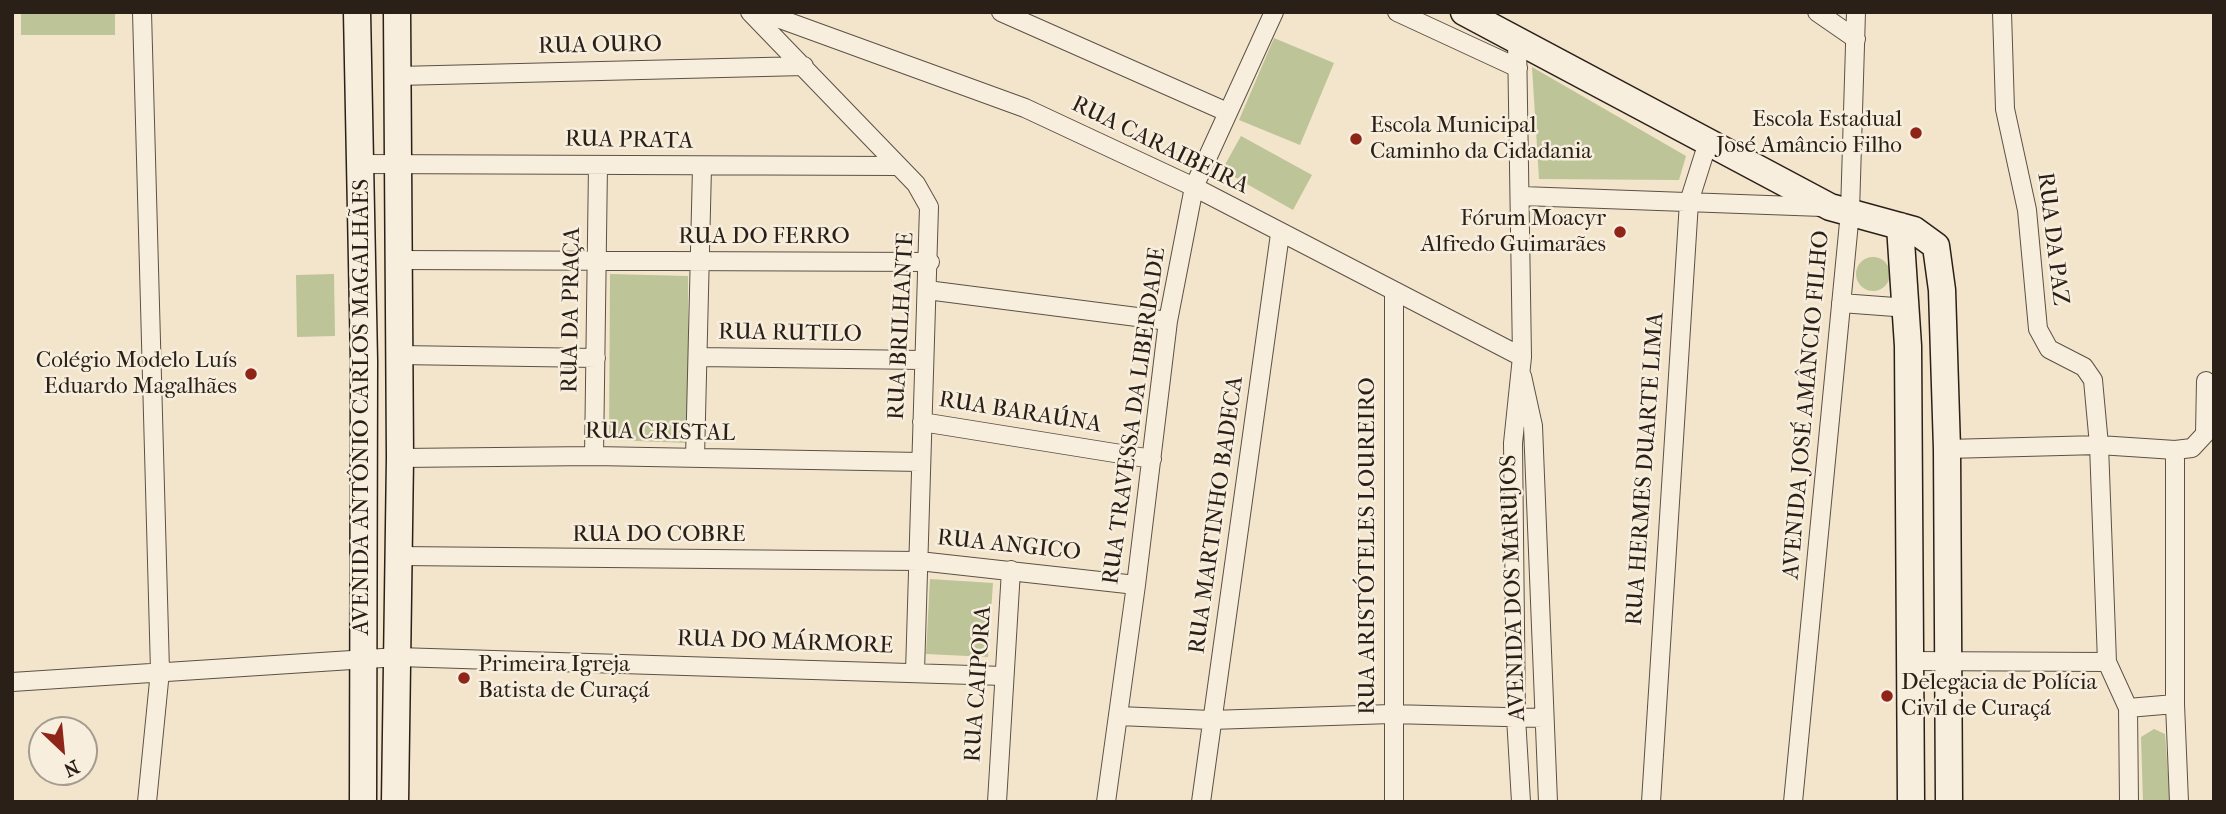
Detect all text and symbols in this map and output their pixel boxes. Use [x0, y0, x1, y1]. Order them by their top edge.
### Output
street label: RUA OURO [538, 31, 662, 61]
street label: RUA CARAIBEIRA [1067, 91, 1253, 201]
place label: Escola Estadual José Amâncio Filho [1716, 106, 1902, 160]
place label: Escola Municipal Caminho da Cidadania [1370, 112, 1592, 166]
marker: Escola Estadual José Amâncio Filho [1908, 125, 1924, 141]
street label: RUA PRATA [565, 126, 693, 156]
marker: Escola Municipal Caminho da Cidadania [1348, 131, 1364, 147]
street label: RUA DA PAZ [2030, 171, 2074, 307]
street label: AVENIDA ANTÔNIO CARLOS MAGALHÃES [348, 179, 376, 635]
place label: Fórum Moacyr Alfredo Guimarães [1421, 205, 1606, 259]
street label: RUA DO FERRO [678, 223, 850, 251]
marker: Fórum Moacyr Alfredo Guimarães [1612, 224, 1628, 240]
street label: RUA DA PRAÇA [557, 227, 587, 393]
street label: AVENIDA JOSÉ AMÂNCIO FILHO [1778, 229, 1836, 581]
street label: RUA BRILHANTE [883, 231, 921, 421]
street label: RUA TRAVESSA DA LIBERDADE [1098, 246, 1172, 586]
street label: RUA HERMES DUARTE LIMA [1621, 312, 1671, 626]
street label: RUA RUTILO [718, 319, 862, 349]
place label: Colégio Modelo Luís Eduardo Magalhães [36, 347, 237, 401]
marker: Colégio Modelo Luís Eduardo Magalhães [243, 366, 259, 382]
street label: RUA MARTINHO BADECA [1184, 374, 1250, 656]
street label: RUA ARISTÓTELES LOUREIRO [1354, 377, 1382, 715]
street label: RUA BARAÚNA [937, 387, 1103, 439]
street label: RUA CRISTAL [585, 418, 735, 448]
street label: AVENIDA DOS MARUJOS [1496, 454, 1532, 722]
street label: RUA DO COBRE [572, 521, 746, 549]
street label: RUA ANGICO [936, 525, 1082, 567]
street label: RUA CAIPORA [960, 605, 998, 763]
street label: RUA DO MÁRMORE [676, 625, 894, 661]
place label: Primeira Igreja Batista de Curaçá [478, 651, 649, 705]
place label: Delegacia de Polícia Civil de Curaçá [1901, 669, 2097, 723]
marker: Primeira Igreja Batista de Curaçá [456, 670, 472, 686]
marker: Delegacia de Polícia Civil de Curaçá [1879, 688, 1895, 704]
north arrow [28, 716, 98, 786]
text: N [60, 755, 83, 781]

